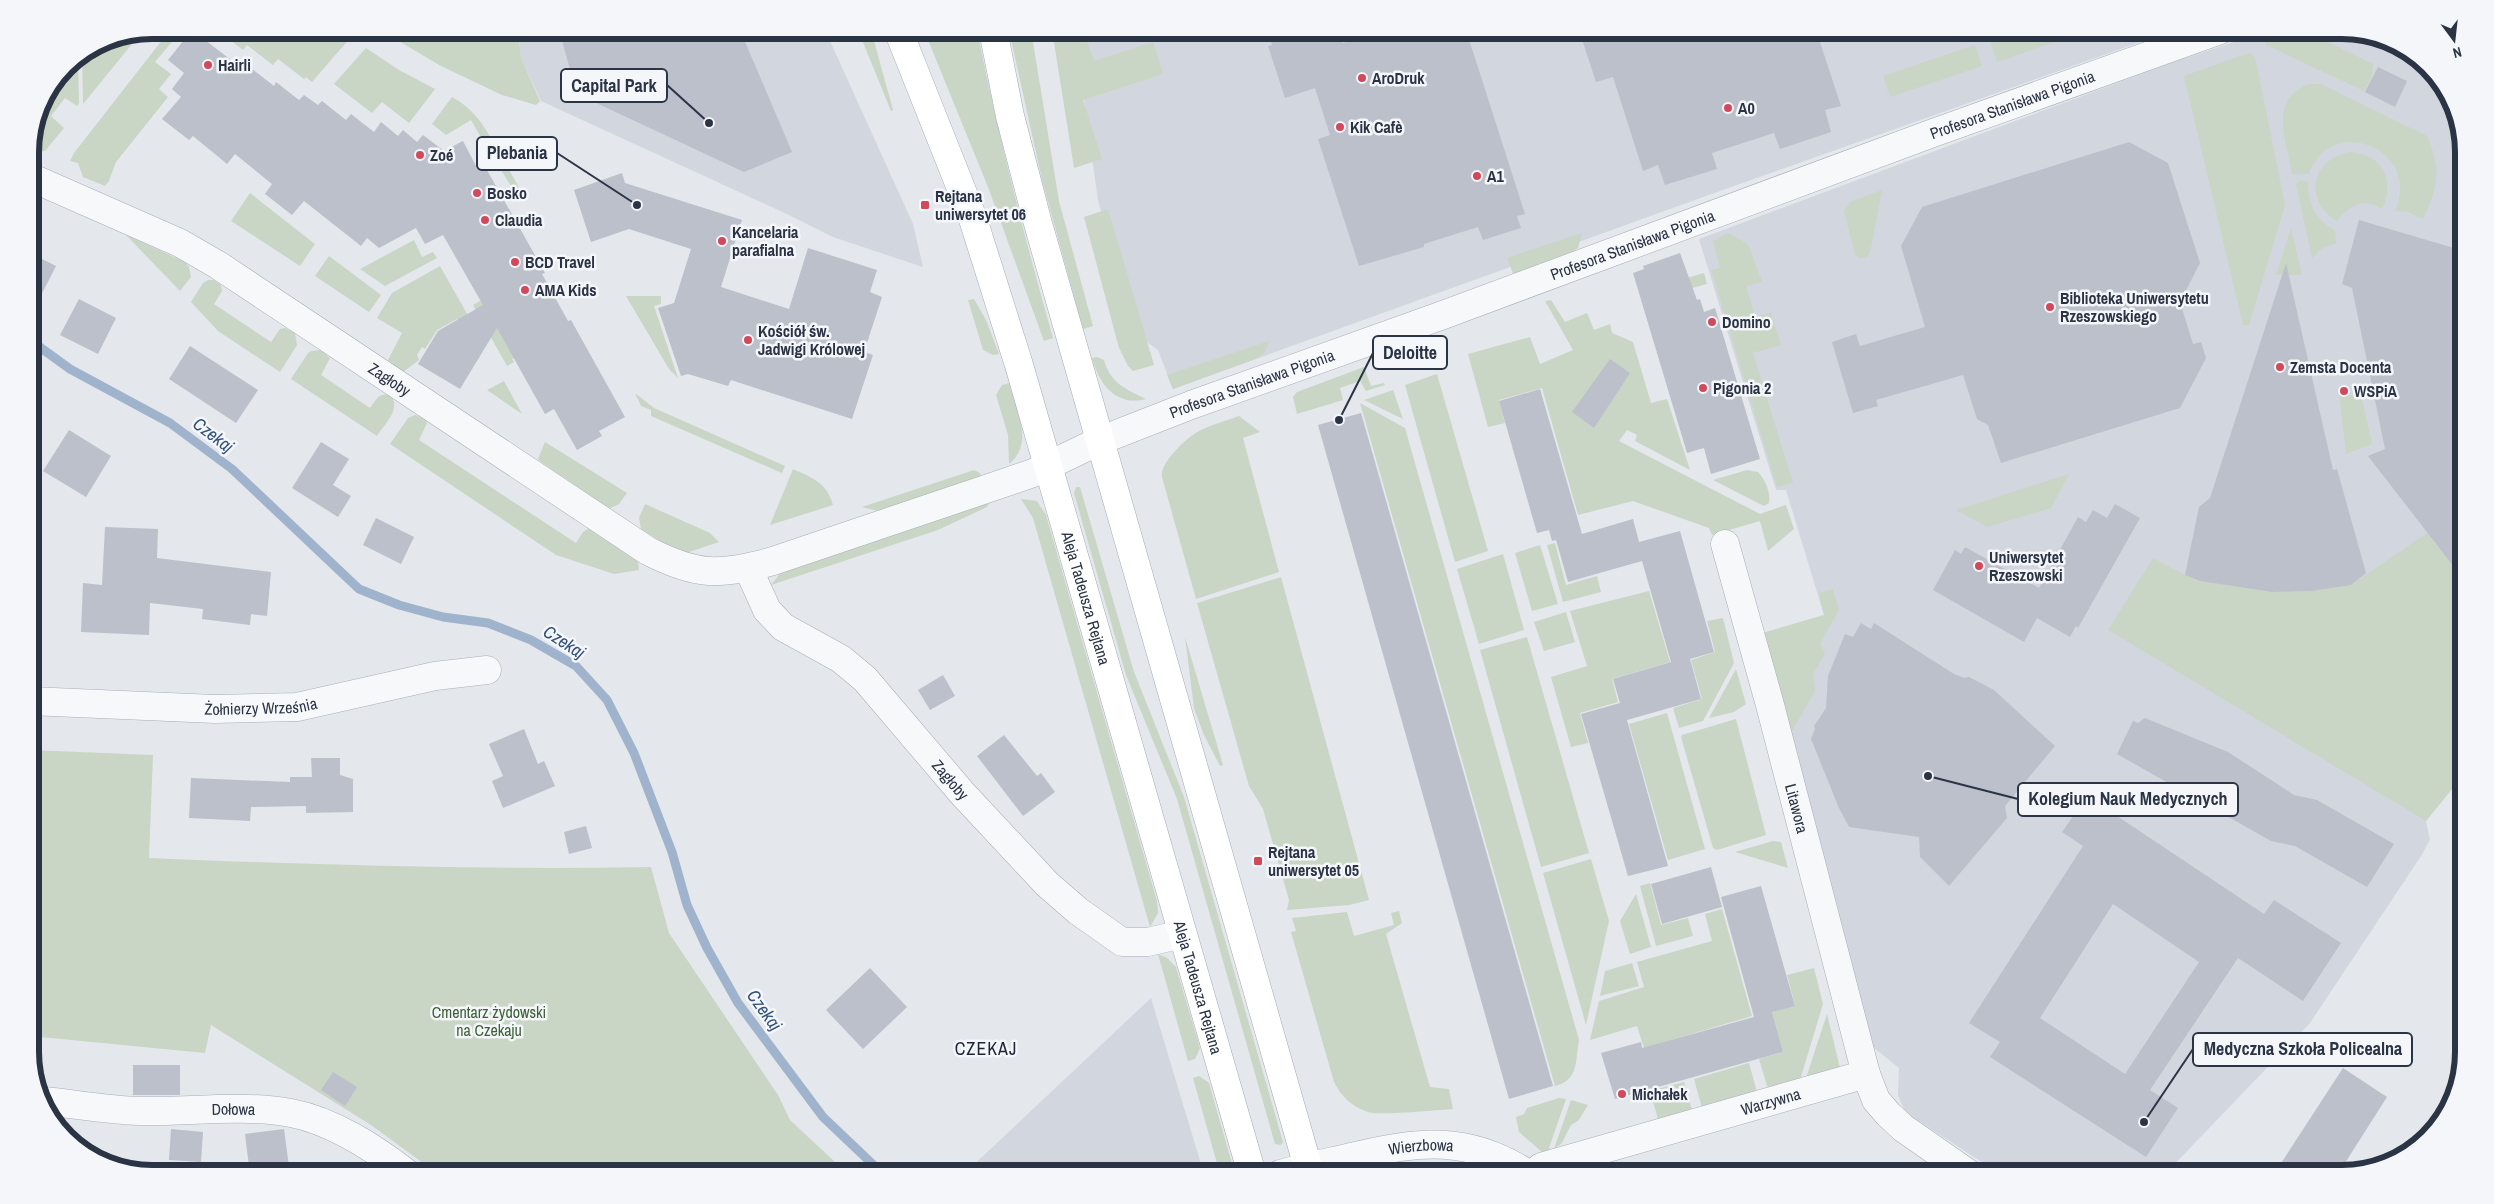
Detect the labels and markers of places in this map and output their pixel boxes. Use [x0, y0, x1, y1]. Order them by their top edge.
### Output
place label: Hairli [218, 54, 251, 76]
marker: Hairli [202, 59, 214, 71]
place label: AroDruk [1372, 67, 1425, 89]
callout: Capital Park [561, 69, 667, 102]
marker: AroDruk [1356, 72, 1368, 84]
place label: A0 [1738, 97, 1755, 119]
marker: A0 [1722, 102, 1734, 114]
place label: Kik Cafè [1350, 116, 1403, 138]
marker: Kik Cafè [1334, 121, 1346, 133]
callout: Plebania [477, 137, 557, 170]
place label: Zoé [430, 144, 453, 166]
marker: Zoé [414, 149, 426, 161]
place label: A1 [1487, 165, 1504, 187]
marker: A1 [1471, 170, 1483, 182]
place label: Bosko [487, 182, 527, 204]
place label: Rejtana uniwersytet 06 [935, 185, 1026, 225]
marker: Bosko [471, 187, 483, 199]
marker: Rejtana uniwersytet 06 [919, 199, 931, 211]
place label: Claudia [495, 209, 543, 231]
marker: Claudia [479, 214, 491, 226]
place label: Kancelaria parafialna [732, 221, 799, 261]
marker: Kancelaria parafialna [716, 235, 728, 247]
place label: BCD Travel [525, 251, 595, 273]
marker: BCD Travel [509, 256, 521, 268]
place label: AMA Kids [535, 279, 596, 301]
marker: AMA Kids [519, 284, 531, 296]
place label: Biblioteka Uniwersytetu Rzeszowskiego [2060, 287, 2209, 327]
marker: Biblioteka Uniwersytetu Rzeszowskiego [2044, 301, 2056, 313]
place label: Domino [1722, 311, 1771, 333]
marker: Domino [1706, 316, 1718, 328]
place label: Kościół św. Jadwigi Królowej [758, 320, 865, 360]
marker: Kościół św. Jadwigi Królowej [742, 334, 754, 346]
callout: Deloitte [1373, 336, 1447, 369]
place label: Zemsta Docenta [2290, 356, 2392, 378]
marker: Zemsta Docenta [2274, 361, 2286, 373]
place label: Pigonia 2 [1713, 377, 1771, 399]
place label: WSPiA [2354, 380, 2398, 402]
marker: Pigonia 2 [1697, 382, 1709, 394]
marker: WSPiA [2338, 385, 2350, 397]
place label: Uniwersytet Rzeszowski [1989, 546, 2064, 586]
marker: Uniwersytet Rzeszowski [1973, 560, 1985, 572]
callout: Kolegium Nauk Medycznych [2018, 783, 2238, 816]
place label: Rejtana uniwersytet 05 [1268, 841, 1359, 881]
marker: Rejtana uniwersytet 05 [1252, 855, 1264, 867]
callout: Medyczna Szkoła Policealna [2193, 1033, 2412, 1066]
place label: Michałek [1632, 1083, 1688, 1105]
marker: Michałek [1616, 1088, 1628, 1100]

